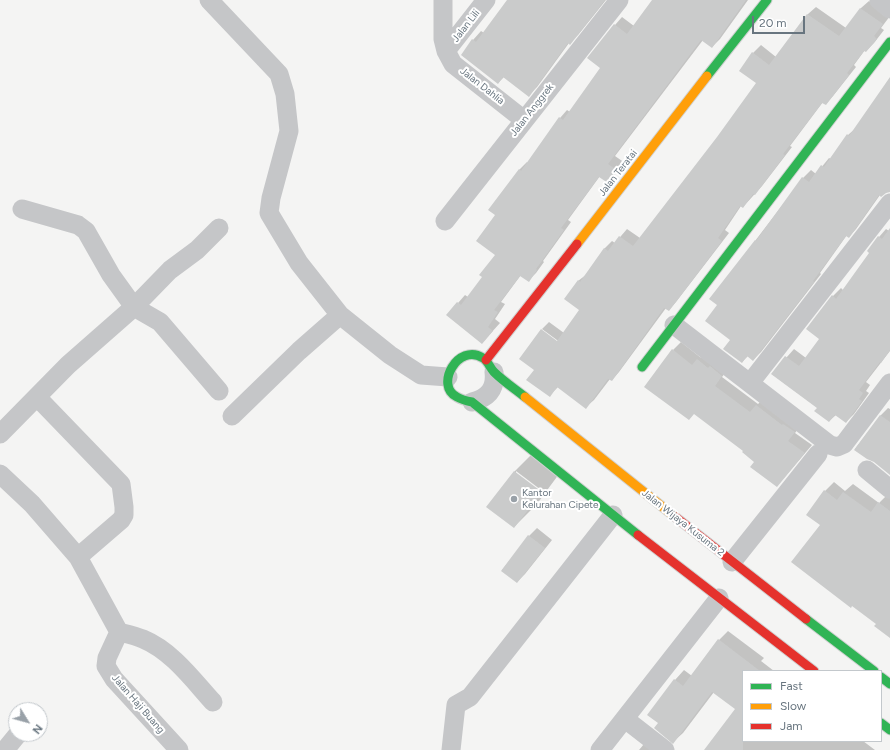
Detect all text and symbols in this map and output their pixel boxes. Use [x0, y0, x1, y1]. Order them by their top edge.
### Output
street label: Jalan Lili [450, 7, 482, 45]
scale bar [754, 8, 807, 34]
text: 20 m [759, 16, 787, 30]
street label: Jalan Dahlia [458, 65, 506, 107]
street label: Jalan Anggrek [508, 81, 556, 139]
street label: Jalan Teratai [596, 147, 640, 199]
place label: Kantor Kelurahan Cipete [522, 487, 599, 510]
street label: Jalan Wijaya Kusuma 2 [639, 487, 727, 559]
marker: Kantor Kelurahan Cipete [509, 494, 519, 504]
legend [742, 670, 882, 742]
street label: Jalan Haji Buang [109, 672, 167, 736]
text: Fast [780, 679, 803, 693]
text: Slow [780, 699, 806, 713]
north arrow [8, 702, 48, 742]
text: Jam [780, 719, 803, 733]
text: N [29, 722, 45, 736]

